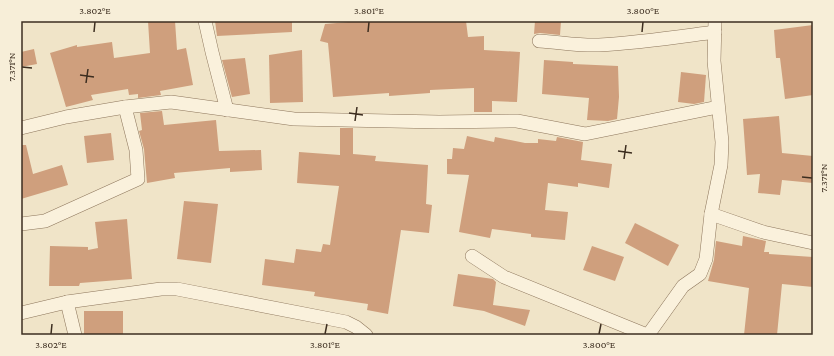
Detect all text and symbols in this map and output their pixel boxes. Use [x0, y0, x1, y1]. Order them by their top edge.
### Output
text: 3.802°E [79, 5, 111, 16]
text: 3.801°E [354, 5, 385, 16]
text: 3.800°E [627, 5, 660, 16]
text: 7.371°N [6, 52, 17, 81]
text: 7.371°N [818, 163, 829, 192]
text: 3.802°E [35, 339, 67, 350]
text: 3.801°E [310, 339, 341, 350]
text: 3.800°E [583, 339, 616, 350]

